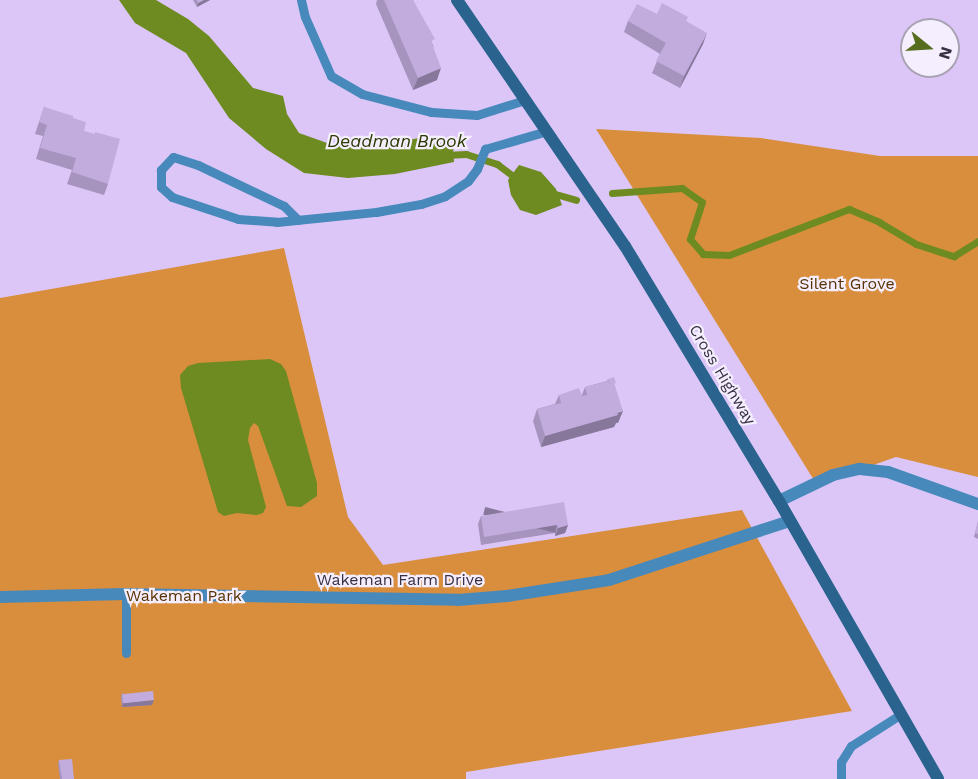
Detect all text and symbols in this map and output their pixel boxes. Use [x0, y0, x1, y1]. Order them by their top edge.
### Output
north arrow [900, 18, 960, 78]
text: N [935, 45, 957, 62]
water label: Deadman Brook [327, 130, 467, 152]
park label: Silent Grove [799, 274, 895, 294]
street label: Cross Highway [685, 321, 759, 429]
street label: Wakeman Farm Drive [317, 570, 483, 590]
park label: Wakeman Park [126, 586, 242, 606]

